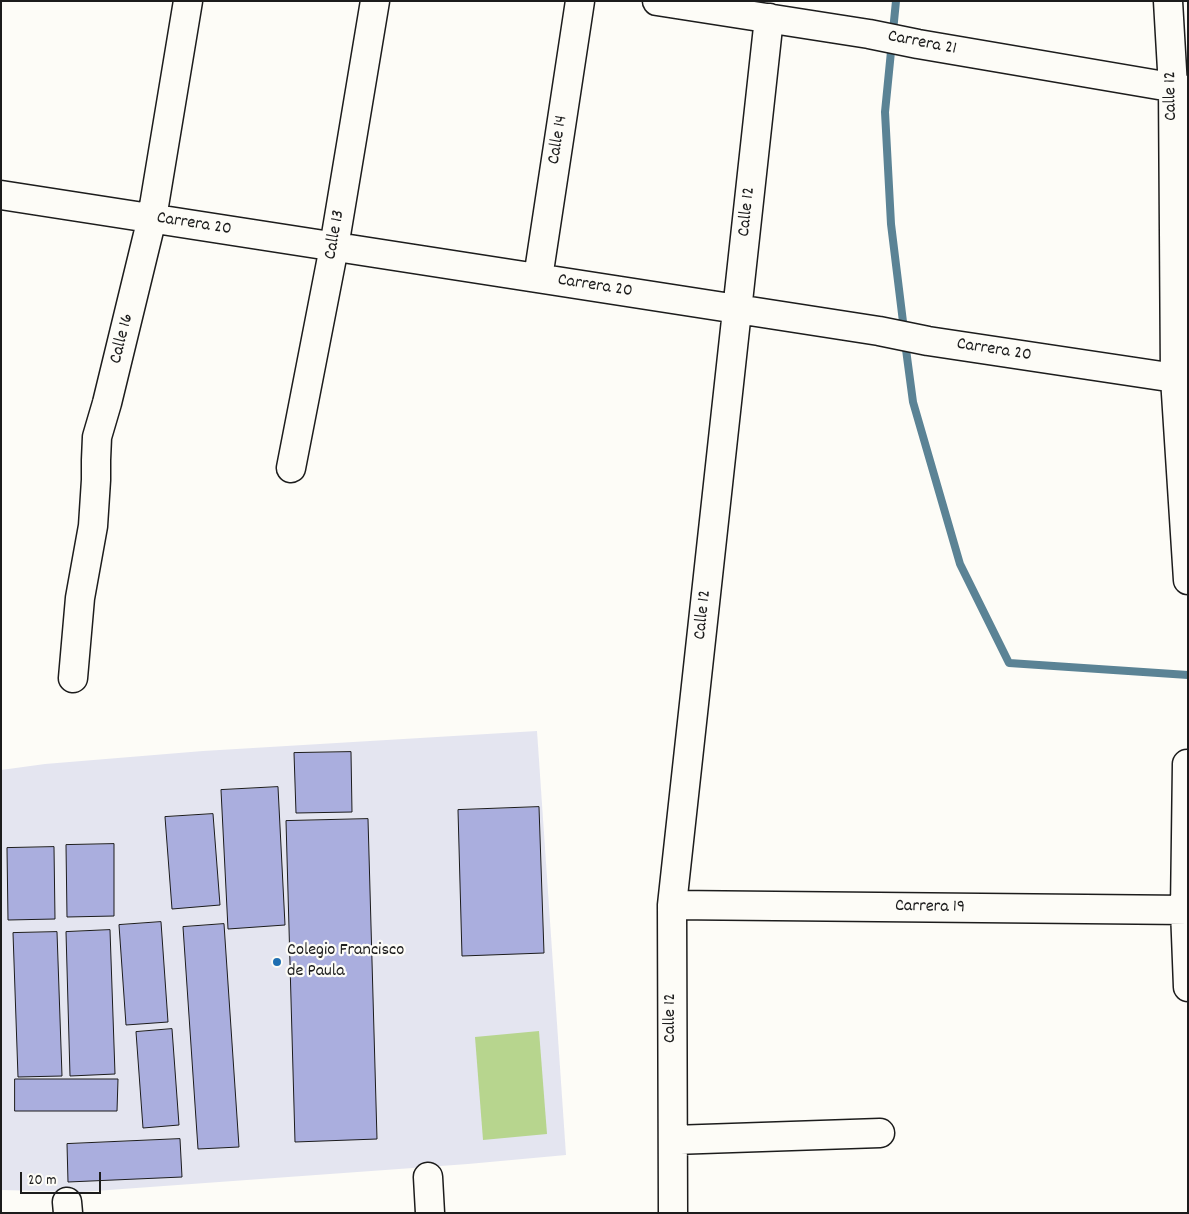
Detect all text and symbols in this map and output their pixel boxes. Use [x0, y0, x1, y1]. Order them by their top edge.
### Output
street label: Carrera 21 [886, 27, 958, 61]
street label: Calle 12 [1161, 71, 1183, 121]
street label: Calle 14 [544, 114, 574, 166]
street label: Calle 12 [735, 186, 761, 238]
street label: Carrera 20 [155, 208, 233, 242]
street label: Calle 13 [321, 209, 351, 261]
street label: Carrera 20 [556, 270, 634, 304]
street label: Calle 16 [106, 312, 140, 366]
street label: Carrera 20 [955, 334, 1033, 368]
street label: Calle 12 [691, 589, 717, 641]
street label: Carrera 19 [895, 897, 965, 919]
place label: Colegio Francisco de Paula [287, 941, 404, 984]
marker: Colegio Francisco de Paula [271, 956, 283, 968]
street label: Calle 12 [661, 993, 683, 1043]
scale bar [22, 1162, 104, 1194]
text: 20 m [28, 1170, 56, 1192]

